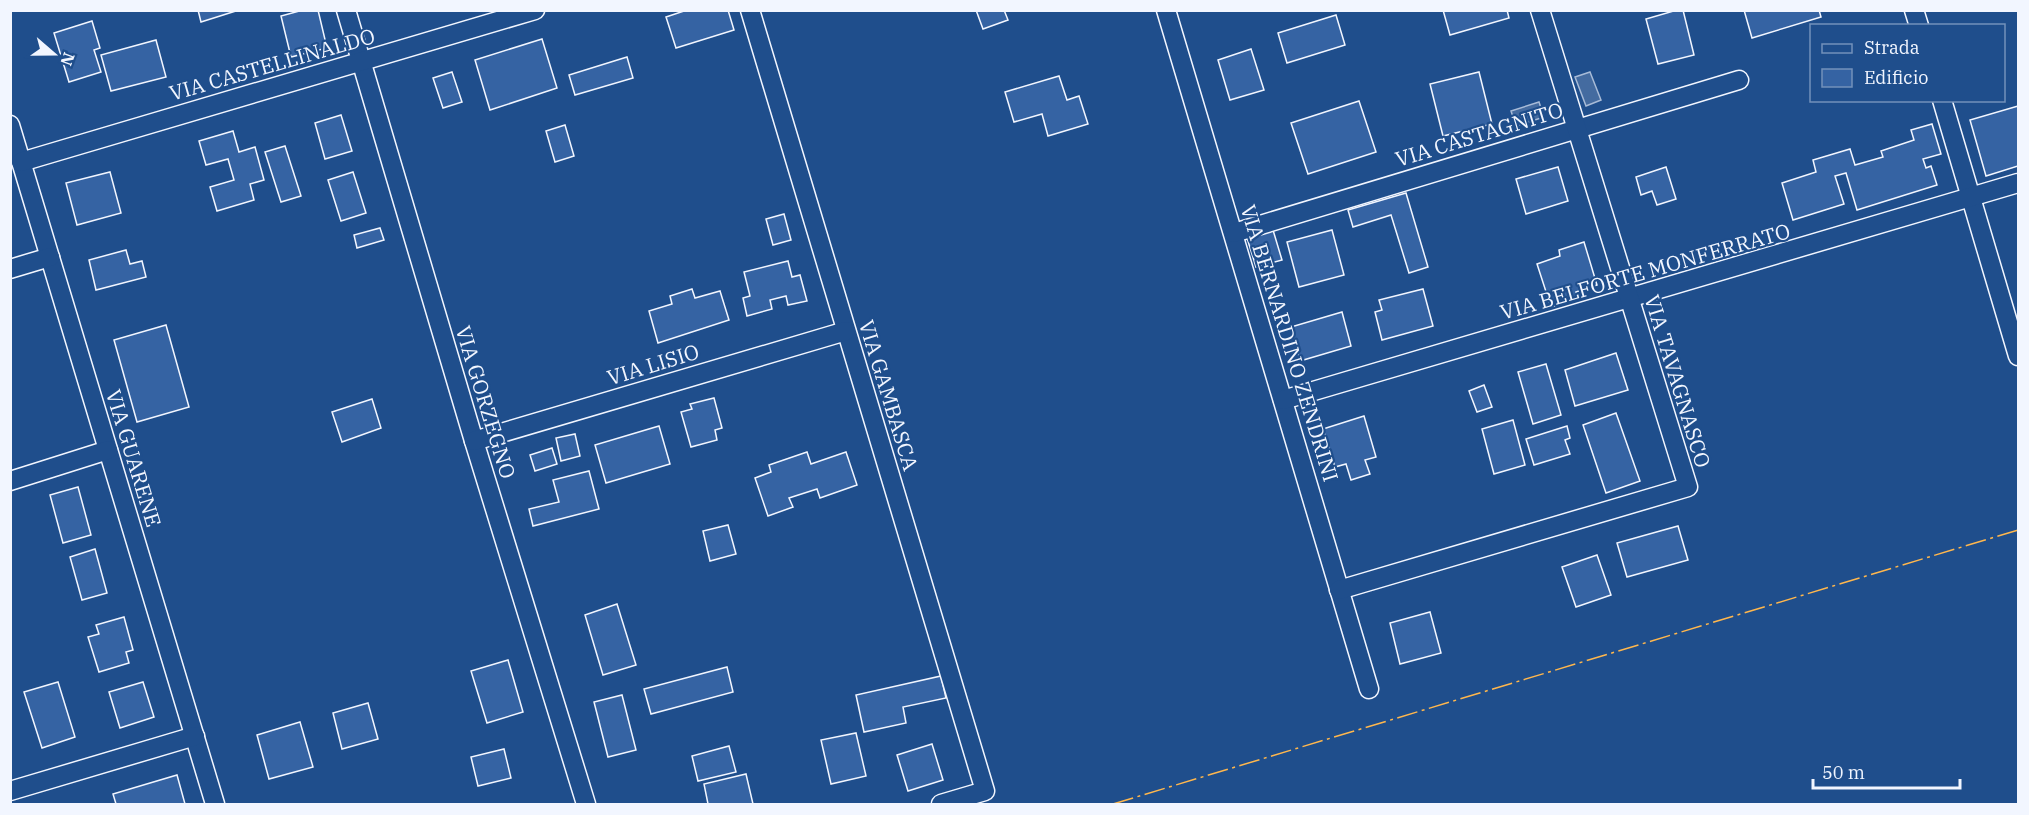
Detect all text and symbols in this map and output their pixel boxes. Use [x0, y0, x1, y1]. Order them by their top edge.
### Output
street label: VIA CASTELLINALDO [166, 21, 378, 107]
north arrow [24, 24, 84, 84]
legend [1810, 24, 2005, 102]
text: Strada [1864, 36, 1920, 59]
text: N [57, 50, 80, 68]
text: Edificio [1864, 66, 1928, 89]
street label: VIA CASTAGNITO [1392, 95, 1566, 173]
street label: VIA BERNARDINO ZENDRINI [1234, 201, 1346, 485]
street label: VIA BELFORTE MONFERRATO [1497, 216, 1793, 326]
street label: VIA TAVAGNASCO [1638, 291, 1718, 471]
street label: VIA GAMBASCA [853, 316, 925, 474]
street label: VIA GORZEGNO [449, 322, 523, 482]
street label: VIA LISIO [604, 337, 702, 391]
street label: VIA GUARENE [100, 386, 168, 530]
scale bar [1813, 752, 1960, 790]
text: 50 m [1822, 761, 1865, 784]

